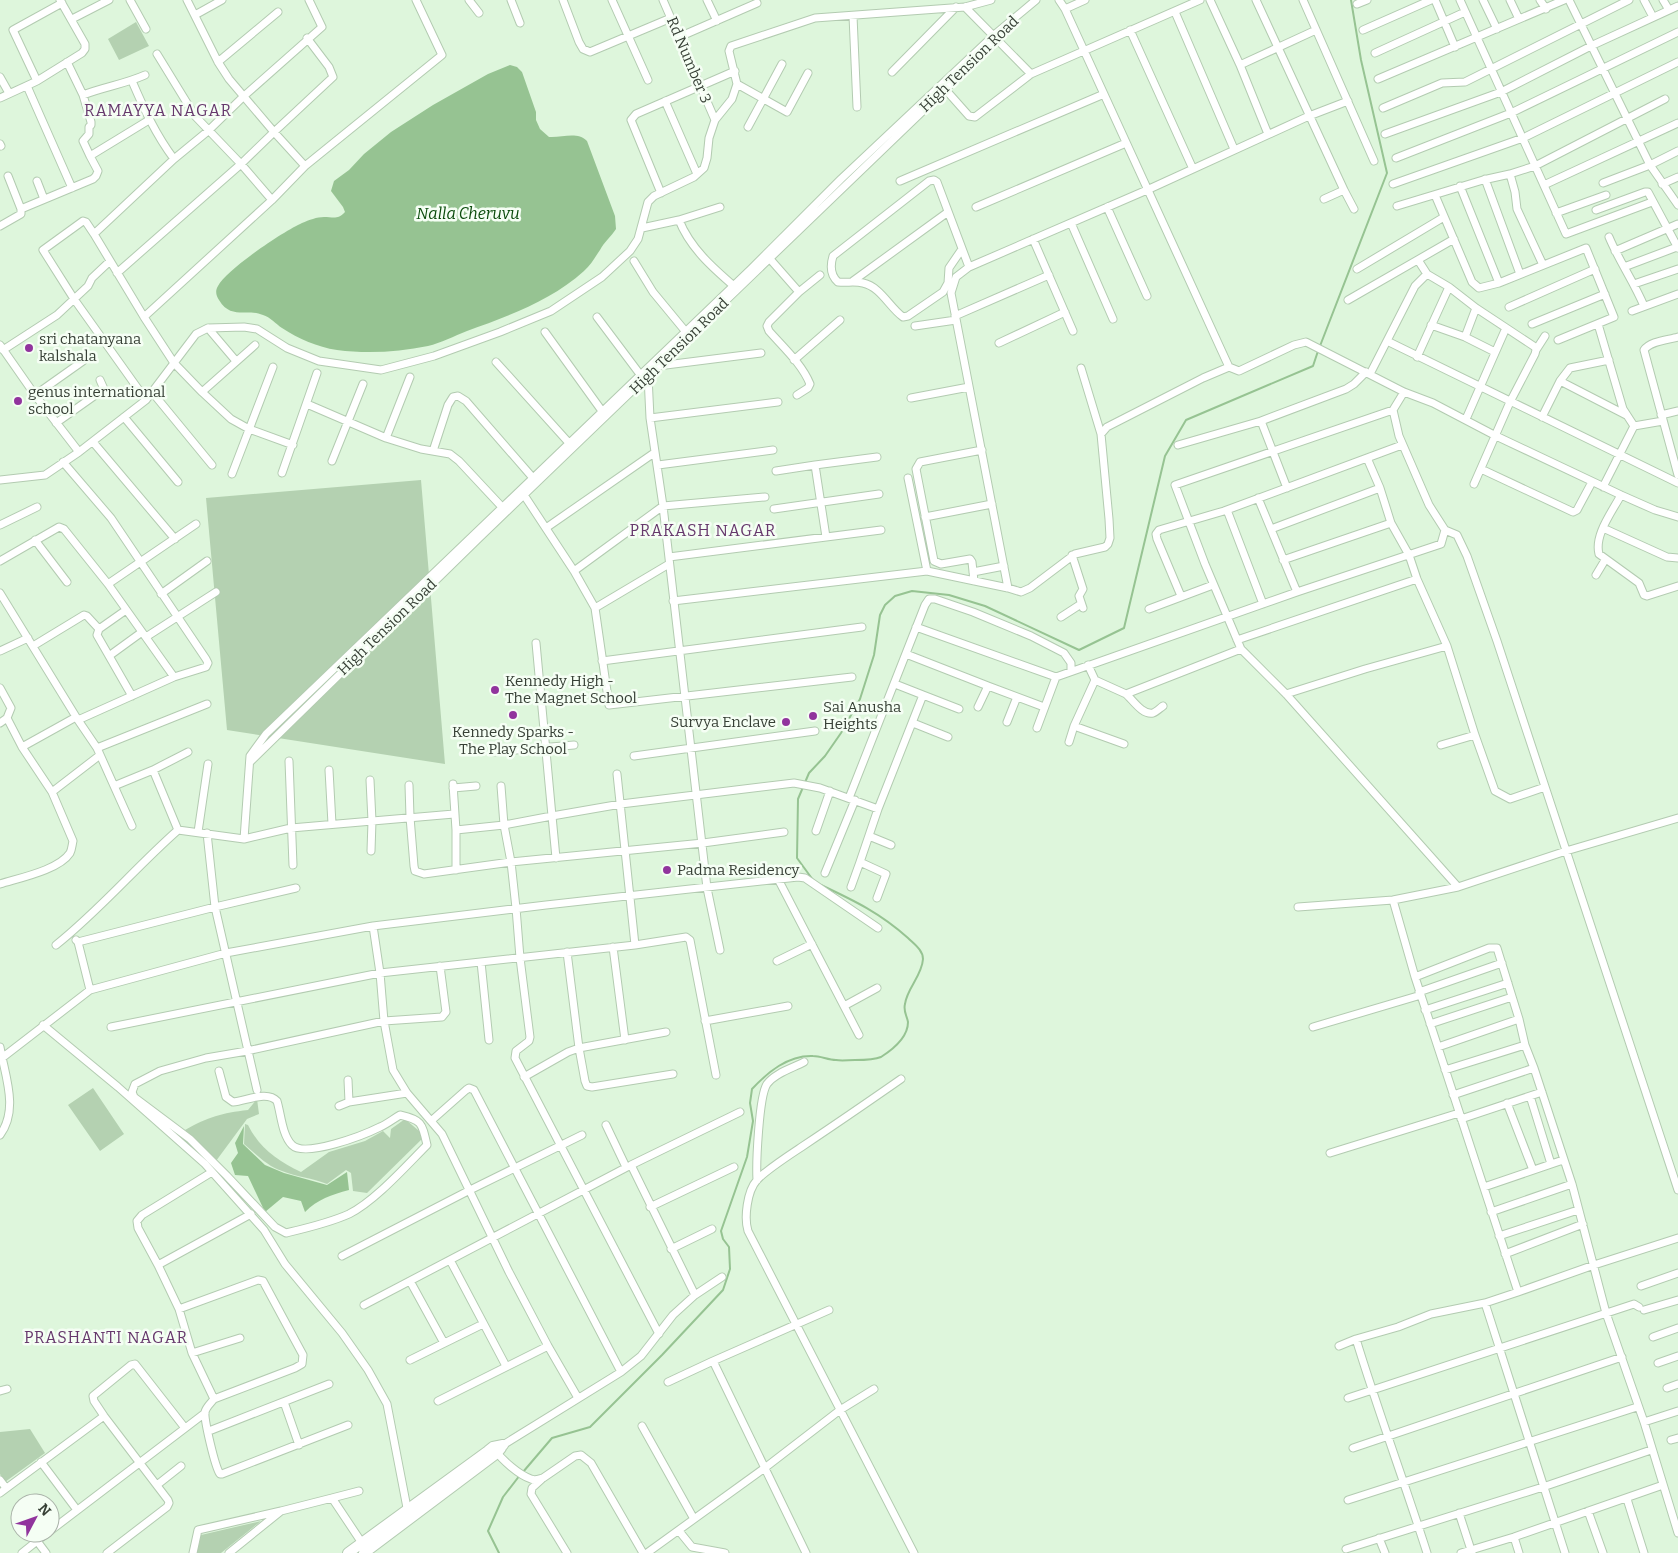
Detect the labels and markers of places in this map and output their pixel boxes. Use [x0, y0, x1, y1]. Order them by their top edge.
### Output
place label: sri chatanyana kalshala [39, 330, 141, 365]
marker: sri chatanyana kalshala [23, 342, 35, 354]
place label: genus international school [28, 383, 165, 418]
marker: genus international school [12, 395, 24, 407]
place label: Kennedy High - The Magnet School [505, 672, 637, 707]
marker: Kennedy High - The Magnet School [489, 684, 501, 696]
place label: Sai Anusha Heights [823, 698, 901, 733]
marker: Kennedy Sparks - The Play School [507, 709, 519, 721]
marker: Sai Anusha Heights [807, 710, 819, 722]
place label: Survya Enclave [670, 713, 776, 731]
marker: Survya Enclave [780, 716, 792, 728]
place label: Kennedy Sparks - The Play School [452, 723, 574, 758]
place label: Padma Residency [677, 861, 800, 879]
marker: Padma Residency [661, 864, 673, 876]

